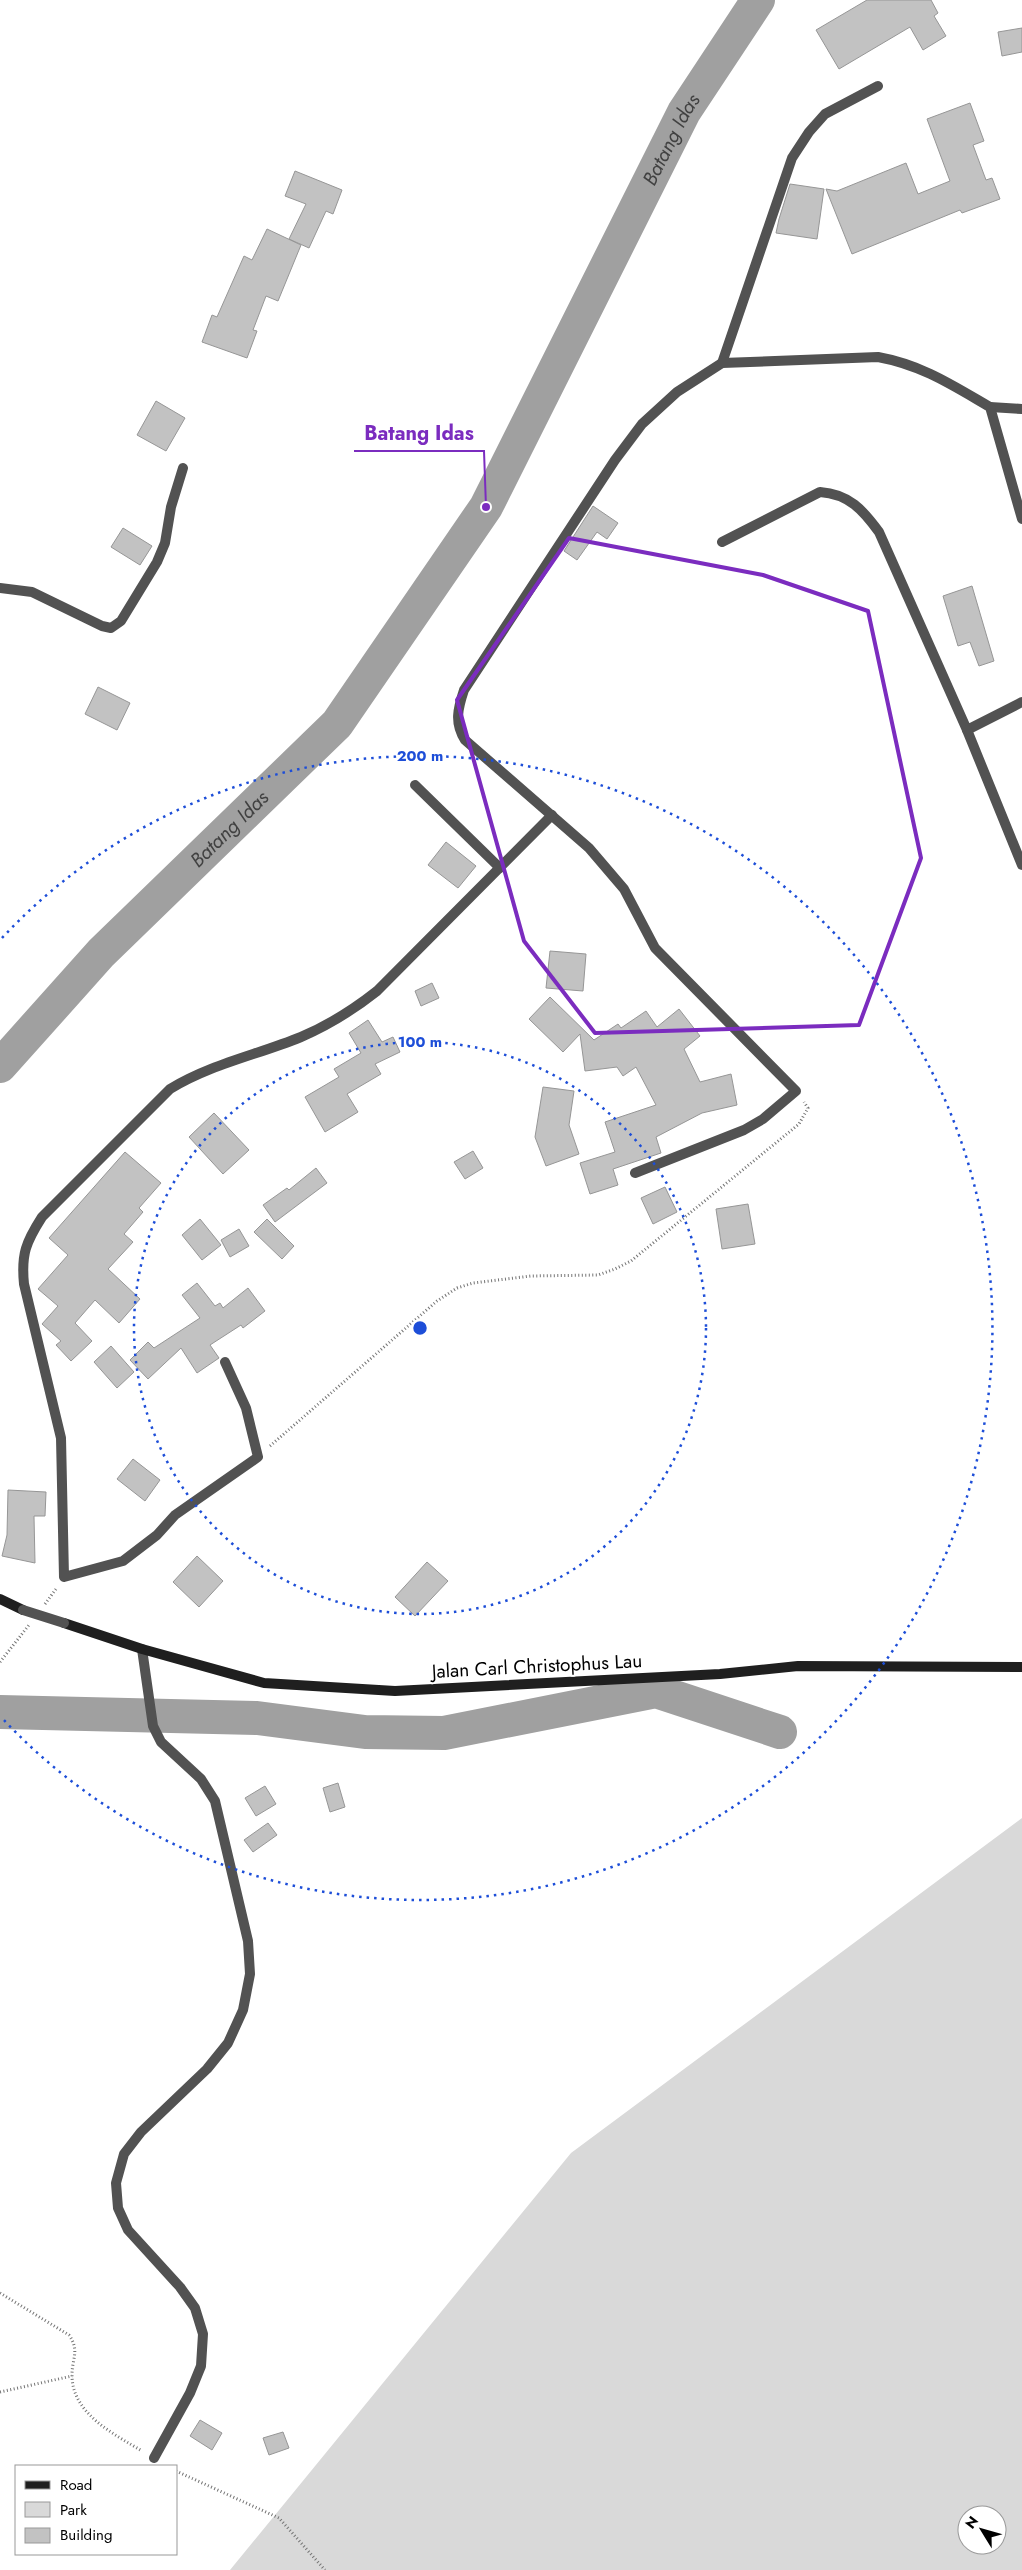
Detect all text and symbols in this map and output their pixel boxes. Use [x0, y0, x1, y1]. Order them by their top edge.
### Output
water label: Batang Idas [635, 88, 707, 190]
callout: Batang Idas [354, 416, 484, 451]
text: Batang Idas [364, 419, 474, 448]
text: 200 m [397, 745, 443, 767]
water label: Batang Idas [183, 784, 275, 874]
text: 100 m [398, 1031, 442, 1053]
centre of rings [411, 1319, 429, 1337]
street label: Jalan Carl Christophus Lau [428, 1647, 643, 1685]
legend [15, 2465, 178, 2555]
text: Road [60, 2474, 92, 2496]
text: Park [60, 2499, 87, 2521]
north arrow [957, 2505, 1007, 2555]
text: N [960, 2512, 983, 2533]
text: Building [60, 2524, 112, 2546]

